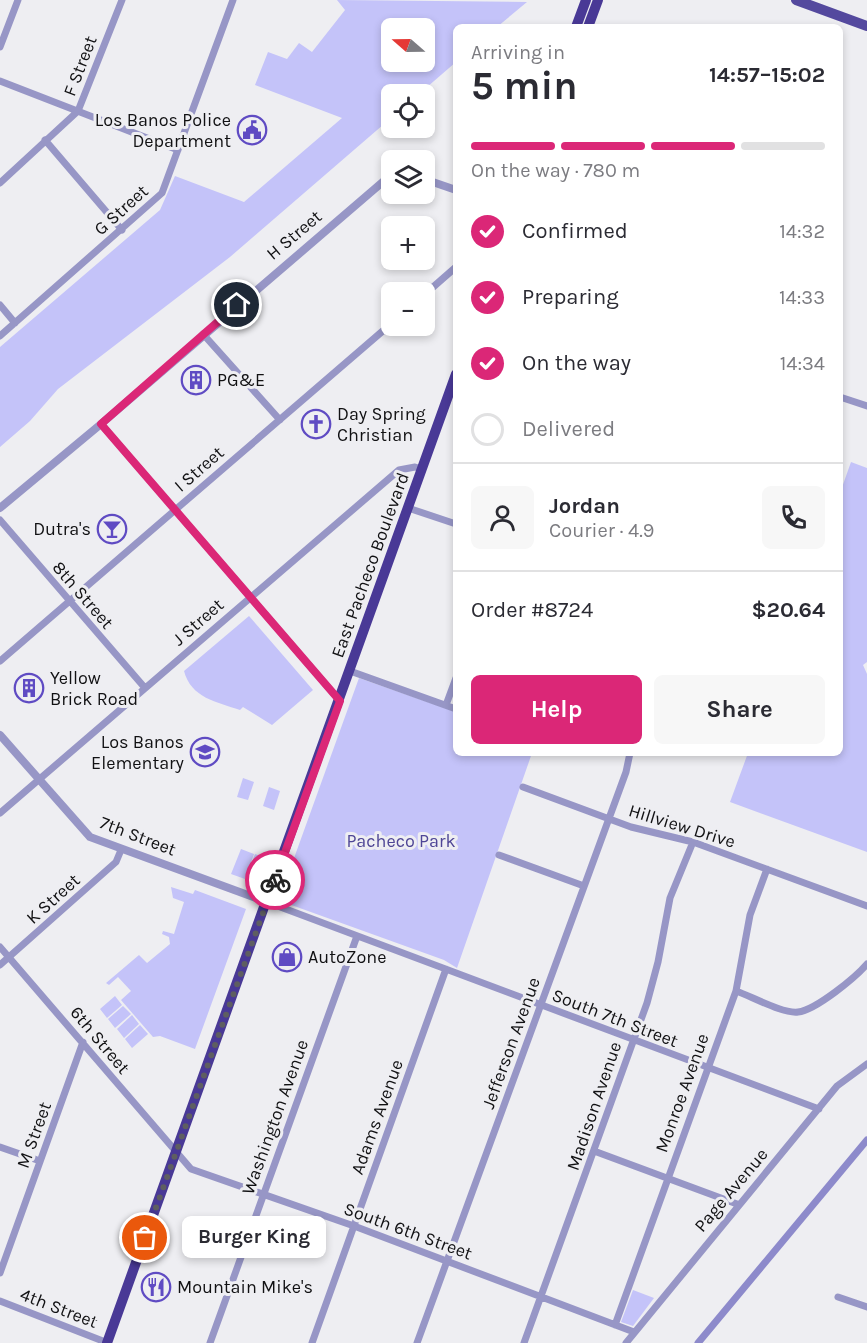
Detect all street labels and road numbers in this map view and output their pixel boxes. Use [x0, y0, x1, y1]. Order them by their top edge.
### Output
street label: F Street [58, 32, 102, 99]
street label: G Street [89, 180, 153, 240]
street label: H Street [262, 205, 326, 265]
street label: I Street [170, 441, 229, 497]
street label: East Pacheco Boulevard [326, 469, 414, 661]
street label: 8th Street [48, 557, 118, 633]
street label: J Street [168, 594, 228, 650]
street label: Hillview Drive [626, 799, 738, 853]
street label: 7th Street [97, 811, 179, 861]
street label: K Street [22, 869, 85, 929]
street label: Jefferson Avenue [477, 974, 545, 1112]
street label: South 7th Street [549, 984, 681, 1052]
street label: 6th Street [65, 1002, 135, 1079]
street label: Monroe Avenue [650, 1030, 714, 1156]
street label: Washington Avenue [237, 1037, 313, 1197]
street label: Madison Avenue [562, 1039, 626, 1173]
street label: Adams Avenue [346, 1057, 408, 1177]
street label: M Street [12, 1099, 56, 1171]
street label: Page Avenue [690, 1144, 772, 1236]
street label: South 6th Street [341, 1198, 475, 1265]
street label: 4th Street [17, 1283, 101, 1333]

